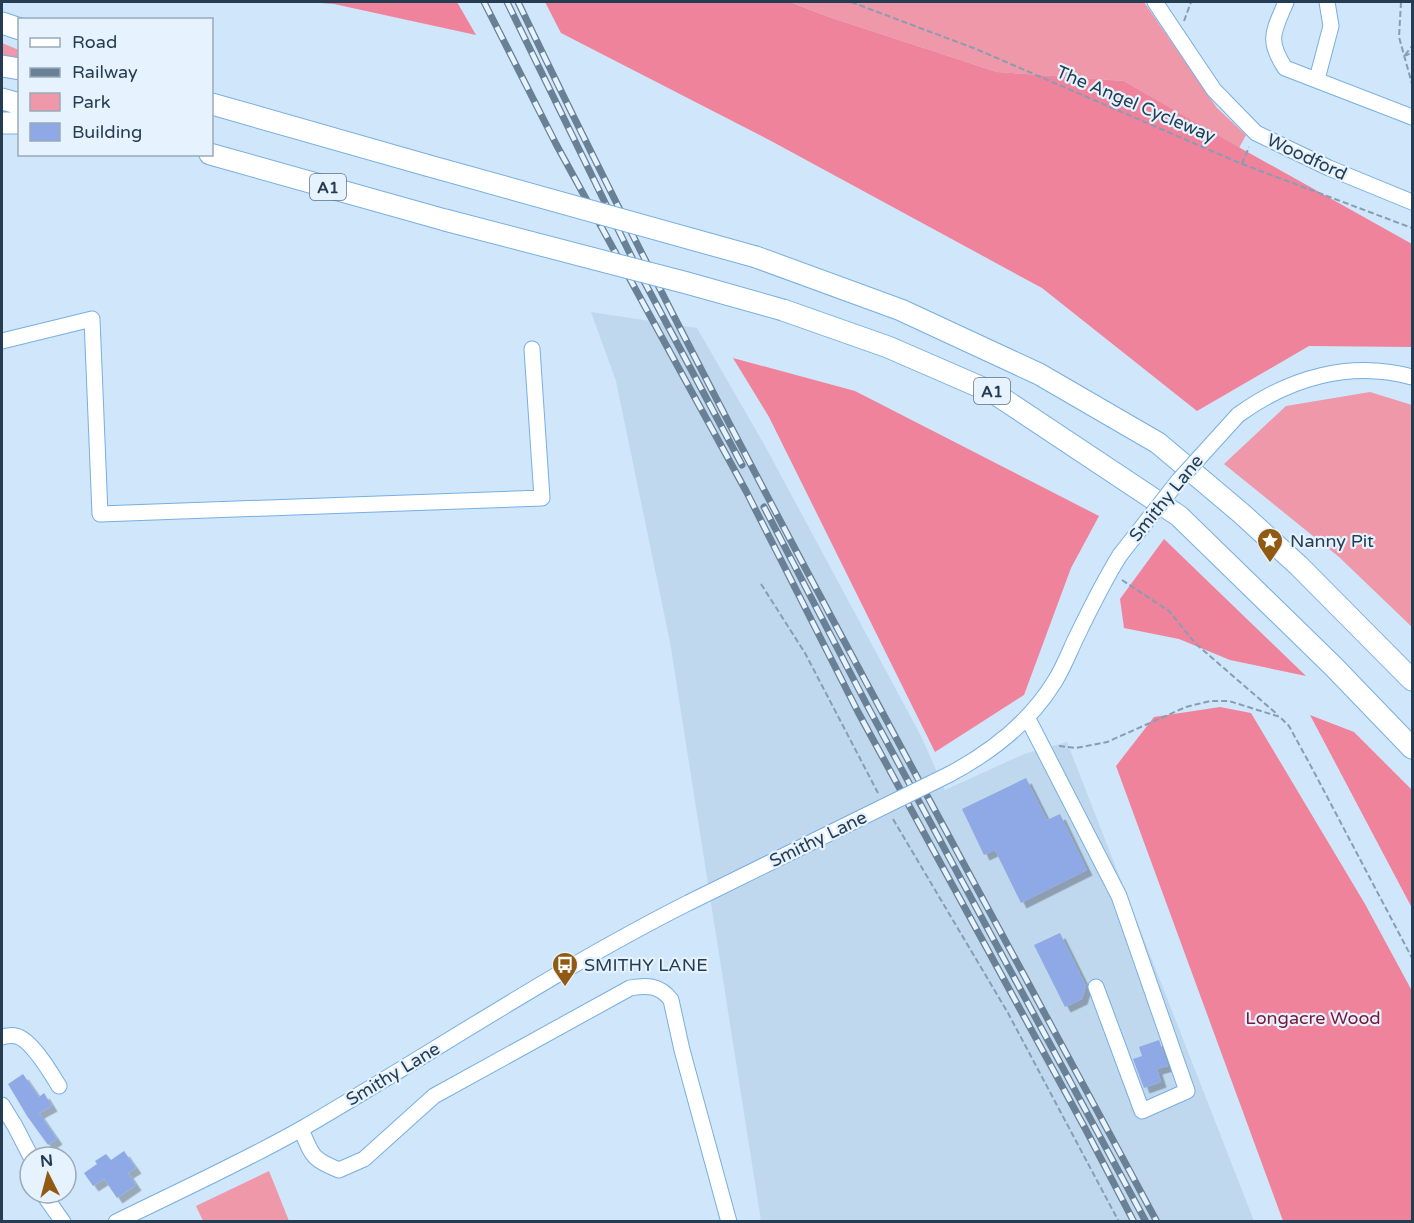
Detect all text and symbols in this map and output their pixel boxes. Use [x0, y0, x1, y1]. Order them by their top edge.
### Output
legend [18, 18, 213, 156]
text: Road [72, 31, 117, 53]
text: Railway [72, 61, 138, 83]
street label: The Angel Cycleway [1053, 61, 1219, 148]
text: Park [72, 91, 111, 113]
text: Building [72, 121, 142, 143]
street label: Woodford [1263, 129, 1351, 185]
road number: A1 [310, 174, 346, 200]
road number: A1 [974, 378, 1010, 404]
street label: Smithy Lane [1124, 450, 1208, 546]
place icon: Nanny Pit [1255, 526, 1285, 564]
place label: Nanny Pit [1290, 530, 1374, 552]
street label: Smithy Lane [766, 806, 870, 872]
bus stop icon: SMITHY LANE [550, 950, 580, 988]
place label: SMITHY LANE [584, 954, 708, 976]
park label: Longacre Wood [1245, 1007, 1381, 1029]
street label: Smithy Lane [342, 1037, 444, 1111]
north arrow [18, 1145, 78, 1205]
text: N [39, 1150, 54, 1172]

